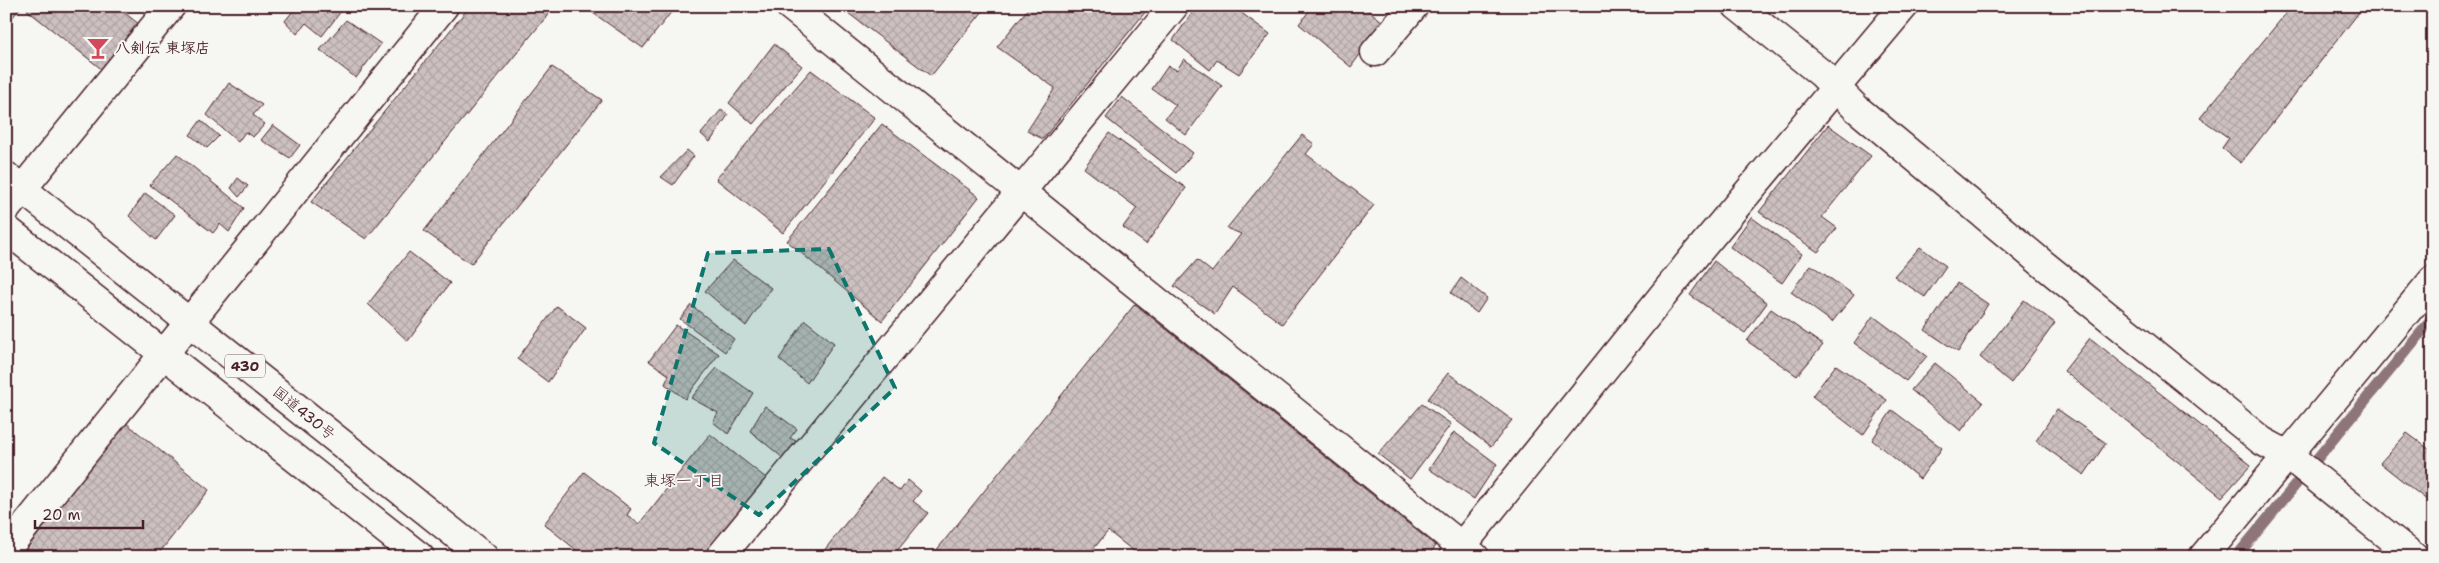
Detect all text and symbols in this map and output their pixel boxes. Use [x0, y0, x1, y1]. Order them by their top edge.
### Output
bar icon: 八剣伝 東塚店 [85, 35, 111, 61]
place label: 八剣伝 東塚店 [115, 38, 210, 58]
road number: 430 [225, 354, 265, 378]
street label: 国道430号 [268, 382, 340, 444]
district label: 東塚一丁目 [644, 470, 724, 491]
scale bar [35, 498, 142, 530]
text: 20 m [42, 505, 81, 525]

